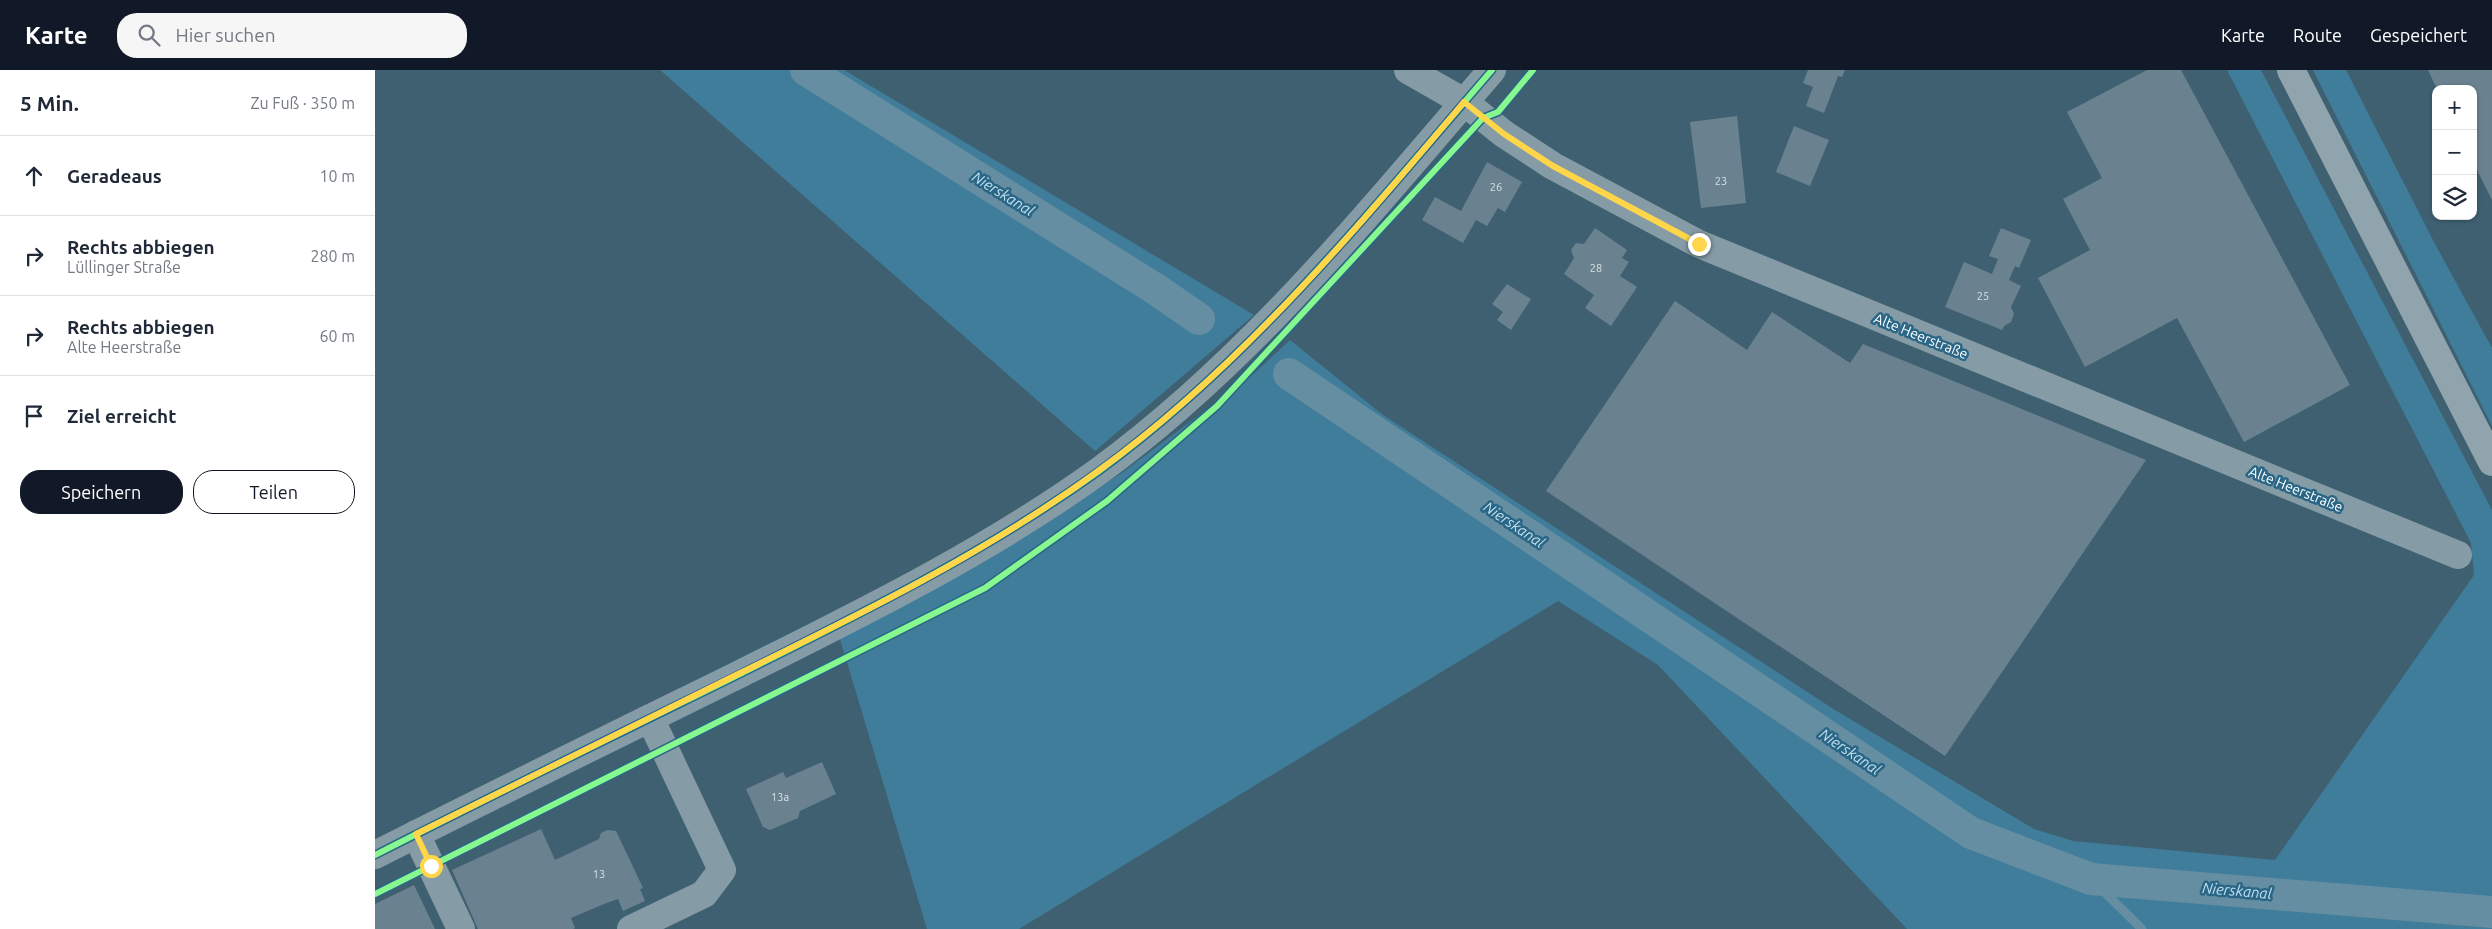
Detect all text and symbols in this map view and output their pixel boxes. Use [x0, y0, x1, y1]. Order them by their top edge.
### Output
search box [117, 13, 467, 58]
icon: search [135, 21, 163, 49]
text: Karte [25, 22, 87, 49]
text: Hier suchen [175, 24, 276, 46]
text: Karte [2221, 25, 2265, 45]
text: Route [2293, 25, 2342, 45]
text: Gespeichert [2370, 25, 2467, 45]
map controls [2432, 85, 2477, 220]
button: + [2432, 85, 2477, 130]
text: 5 Min. [20, 91, 79, 115]
text: Zu Fuß · 350 m [250, 94, 355, 112]
button: − [2432, 130, 2477, 175]
icon: ahead [20, 162, 48, 190]
text: Geradeaus [67, 165, 162, 187]
text: 10 m [319, 167, 355, 185]
water label: Nierskanal [969, 168, 1038, 220]
house number: 23 [1715, 175, 1727, 187]
button: layers [2432, 175, 2477, 220]
house number: 26 [1490, 181, 1502, 193]
route end [1688, 233, 1711, 256]
text: Rechts abbiegen [67, 236, 215, 258]
icon: right [20, 242, 48, 270]
text: 280 m [310, 247, 355, 265]
text: Lüllinger Straße [67, 258, 181, 276]
house number: 28 [1590, 262, 1602, 274]
house number: 25 [1977, 290, 1989, 302]
street label: Alte Heerstraße [1872, 310, 1970, 362]
text: Rechts abbiegen [67, 316, 215, 338]
icon: right [20, 322, 48, 350]
text: 60 m [319, 327, 355, 345]
text: Alte Heerstraße [67, 338, 181, 356]
icon: arrive [20, 402, 48, 430]
text: Ziel erreicht [67, 405, 176, 427]
street label: Alte Heerstraße [2247, 463, 2345, 515]
button: Speichern [20, 470, 183, 514]
button: Teilen [193, 470, 355, 514]
water label: Nierskanal [1481, 498, 1549, 552]
water label: Nierskanal [1817, 725, 1885, 779]
house number: 13a [771, 791, 789, 803]
route start [420, 855, 443, 878]
house number: 13 [593, 868, 605, 880]
water label: Nierskanal [2202, 879, 2273, 902]

